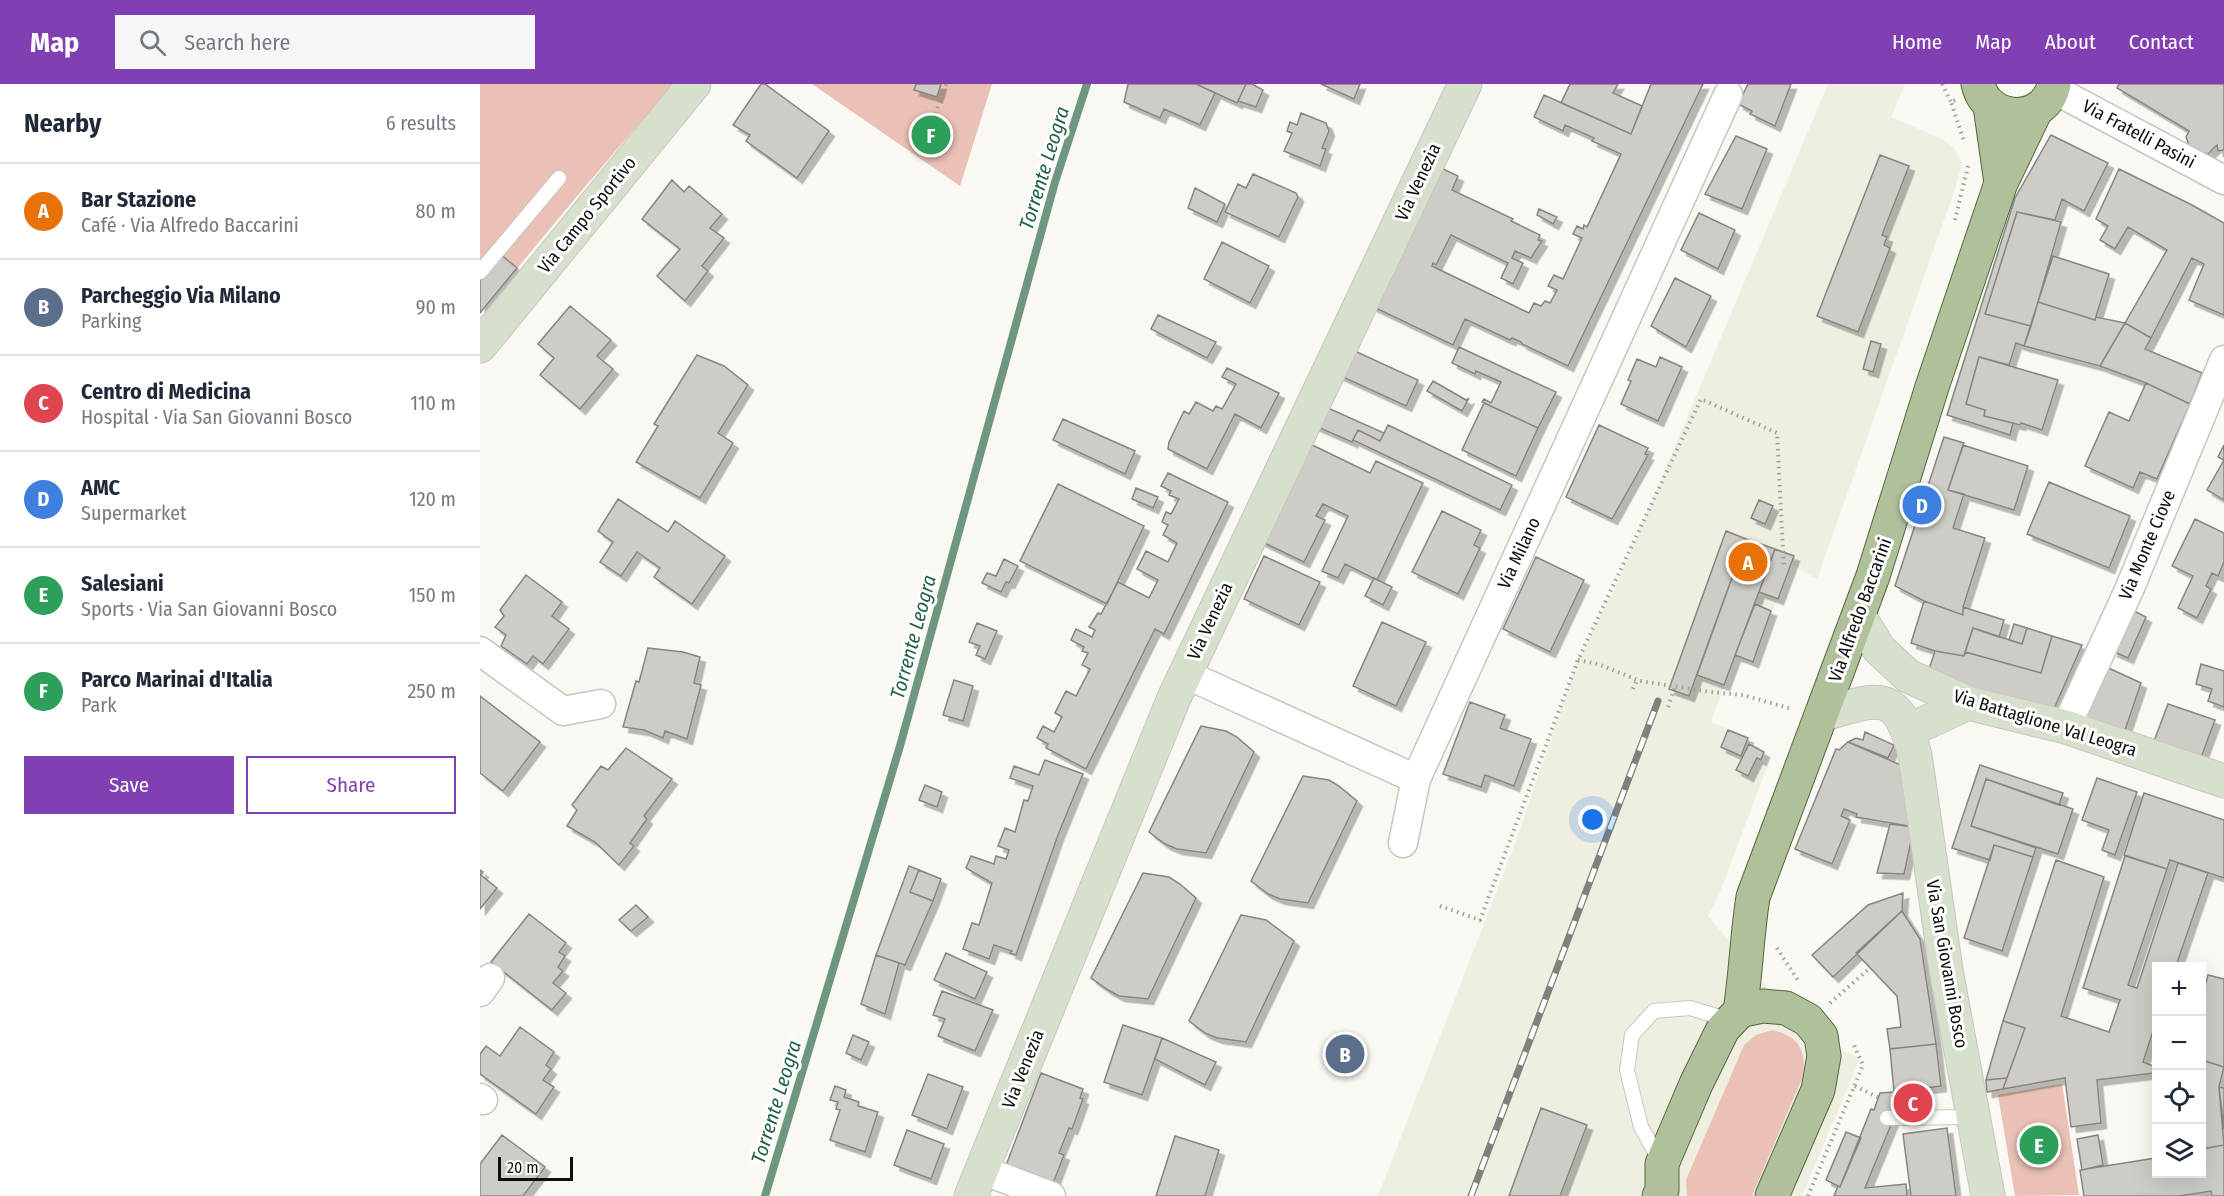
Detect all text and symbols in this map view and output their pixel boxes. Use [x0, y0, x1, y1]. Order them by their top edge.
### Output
search box [115, 15, 535, 69]
text: Map [30, 26, 79, 59]
icon: search [136, 26, 169, 59]
text: Search here [184, 29, 290, 56]
text: Home [1892, 29, 1942, 55]
text: Map [1975, 29, 2012, 55]
text: About [2045, 29, 2096, 55]
text: Contact [2129, 29, 2194, 55]
street label: Via Fratelli Pasini [2079, 95, 2199, 173]
water label: Torrente Leogra [1014, 104, 1074, 232]
text: Nearby [24, 108, 101, 139]
text: 6 results [386, 111, 456, 135]
pin: F [912, 112, 950, 158]
street label: Via Venezia [1390, 140, 1446, 224]
street label: Via Campo Sportivo [533, 152, 641, 278]
text: Bar Stazione [81, 186, 196, 213]
text: A [38, 199, 49, 223]
text: 80 m [416, 199, 456, 223]
text: Café · Via Alfredo Baccarini [81, 213, 299, 237]
text: Parcheggio Via Milano [81, 282, 281, 309]
text: B [38, 295, 49, 319]
text: 90 m [416, 295, 456, 319]
text: Parking [81, 309, 142, 333]
text: Centro di Medicina [81, 378, 251, 405]
text: C [38, 391, 49, 415]
text: 110 m [410, 391, 456, 415]
text: Hospital · Via San Giovanni Bosco [81, 405, 352, 429]
text: AMC [81, 474, 120, 501]
pin: D [1902, 482, 1942, 528]
text: D [38, 487, 49, 511]
text: 120 m [409, 487, 456, 511]
street label: Via Monte Ciove [2114, 487, 2180, 603]
text: Supermarket [81, 501, 187, 525]
street label: Via Milano [1493, 514, 1545, 592]
street label: Via Alfredo Baccarini [1824, 535, 1896, 685]
pin: A [1728, 540, 1768, 584]
text: Salesiani [81, 570, 164, 597]
water label: Torrente Leogra [885, 572, 941, 702]
street label: Via Venezia [1182, 579, 1238, 663]
text: E [39, 583, 48, 607]
text: 150 m [409, 583, 456, 607]
text: Sports · Via San Giovanni Bosco [81, 597, 337, 621]
text: Parco Marinai d'Italia [81, 666, 273, 693]
text: F [39, 679, 48, 703]
text: 250 m [408, 679, 456, 703]
street label: Via Battaglione Val Leogra [1951, 685, 2139, 761]
text: Park [81, 693, 117, 717]
button: Save [24, 756, 234, 814]
button: Share [246, 756, 456, 814]
your location [1578, 805, 1607, 834]
street label: Via San Giovanni Bosco [1921, 878, 1973, 1050]
map controls [2152, 962, 2206, 1178]
button: + [2152, 962, 2206, 1016]
button: − [2152, 1016, 2206, 1070]
street label: Via Venezia [997, 1026, 1049, 1112]
pin: B [1326, 1032, 1364, 1076]
water label: Torrente Leogra [746, 1038, 806, 1166]
button: locate [2152, 1070, 2206, 1124]
pin: C [1894, 1080, 1932, 1126]
pin: E [2020, 1122, 2058, 1168]
button: layers [2152, 1124, 2206, 1178]
scale bar [498, 1154, 573, 1182]
text: 20 m [507, 1158, 538, 1177]

